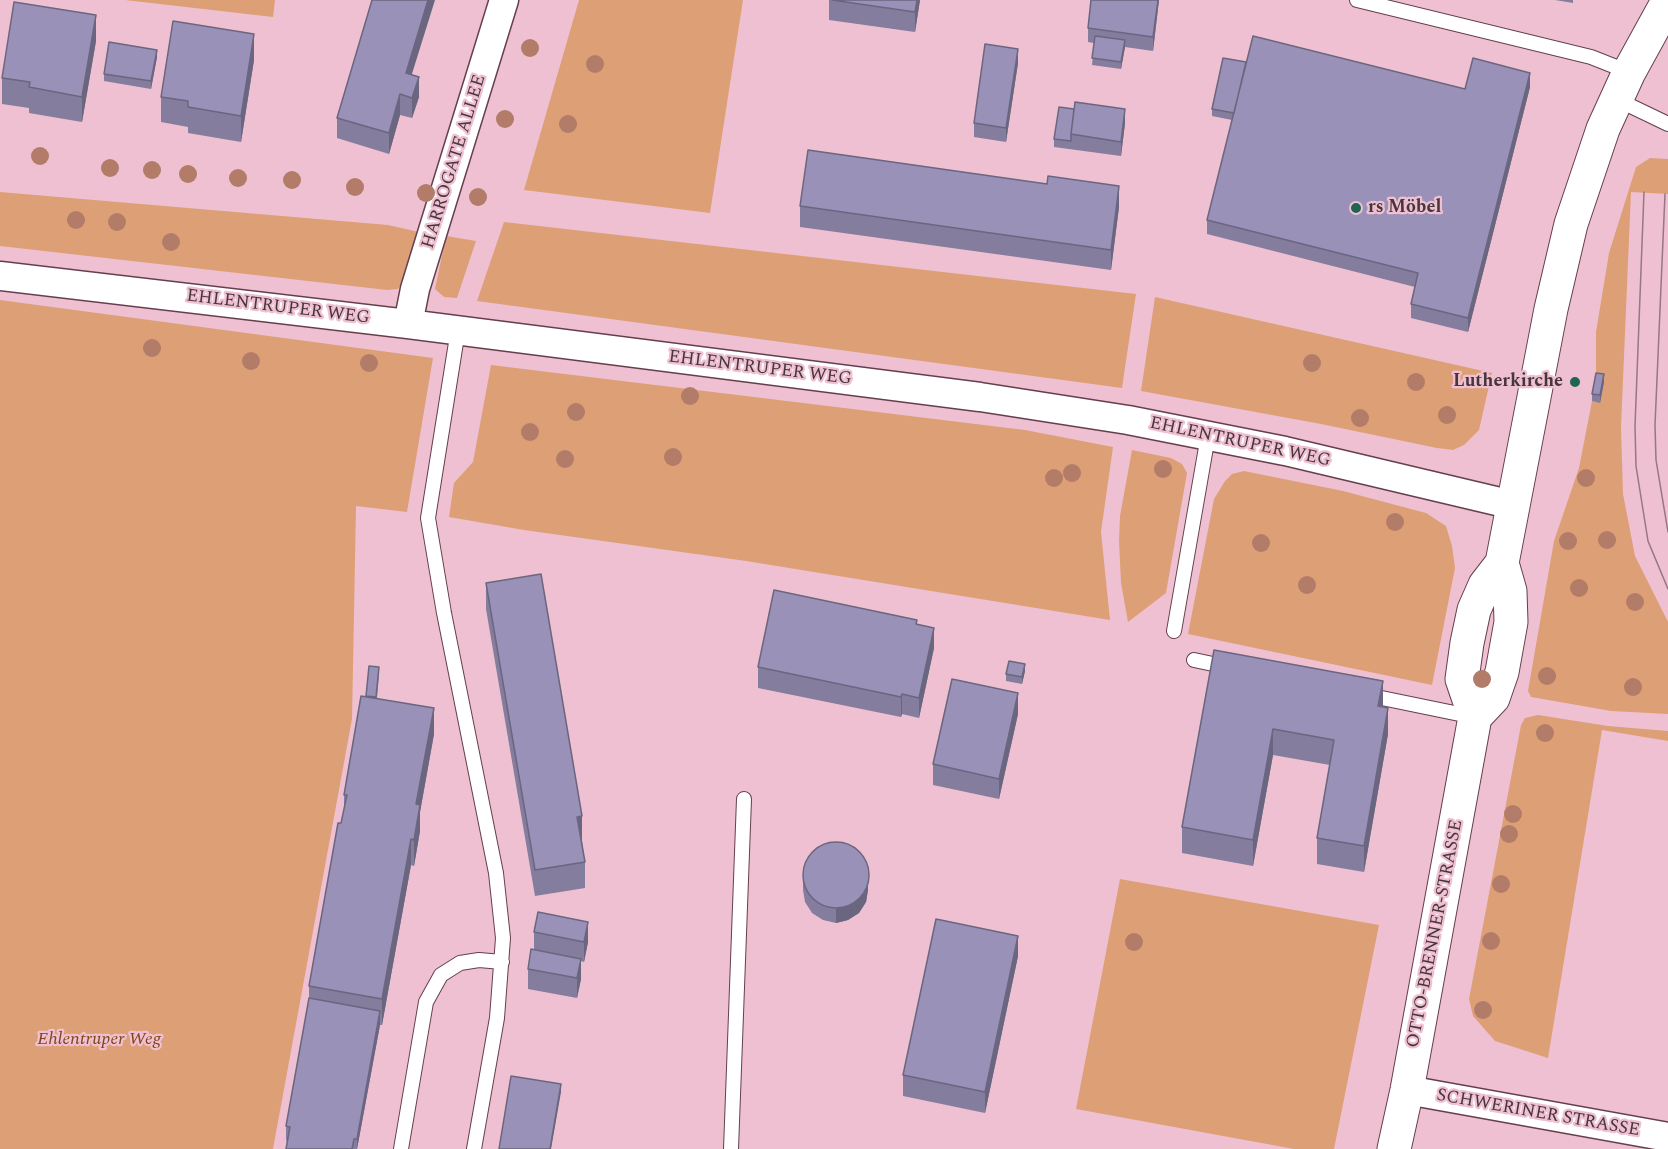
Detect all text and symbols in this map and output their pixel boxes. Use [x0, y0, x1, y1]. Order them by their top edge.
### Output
street label: HARROGATE ALLEE [418, 72, 492, 252]
place label: rs Möbel [1368, 197, 1441, 219]
marker: rs Möbel [1349, 201, 1363, 215]
street label: EHLENTRUPER WEG [185, 286, 371, 330]
street label: EHLENTRUPER WEG [667, 347, 853, 391]
place label: Lutherkirche [1453, 371, 1563, 393]
marker: Lutherkirche [1568, 375, 1582, 389]
street label: EHLENTRUPER WEG [1147, 413, 1333, 473]
street label: OTTO-BRENNER-STRASSE [1403, 818, 1469, 1050]
park label: Ehlentruper Weg [37, 1029, 161, 1051]
street label: SCHWERINER STRASSE [1435, 1085, 1641, 1143]

